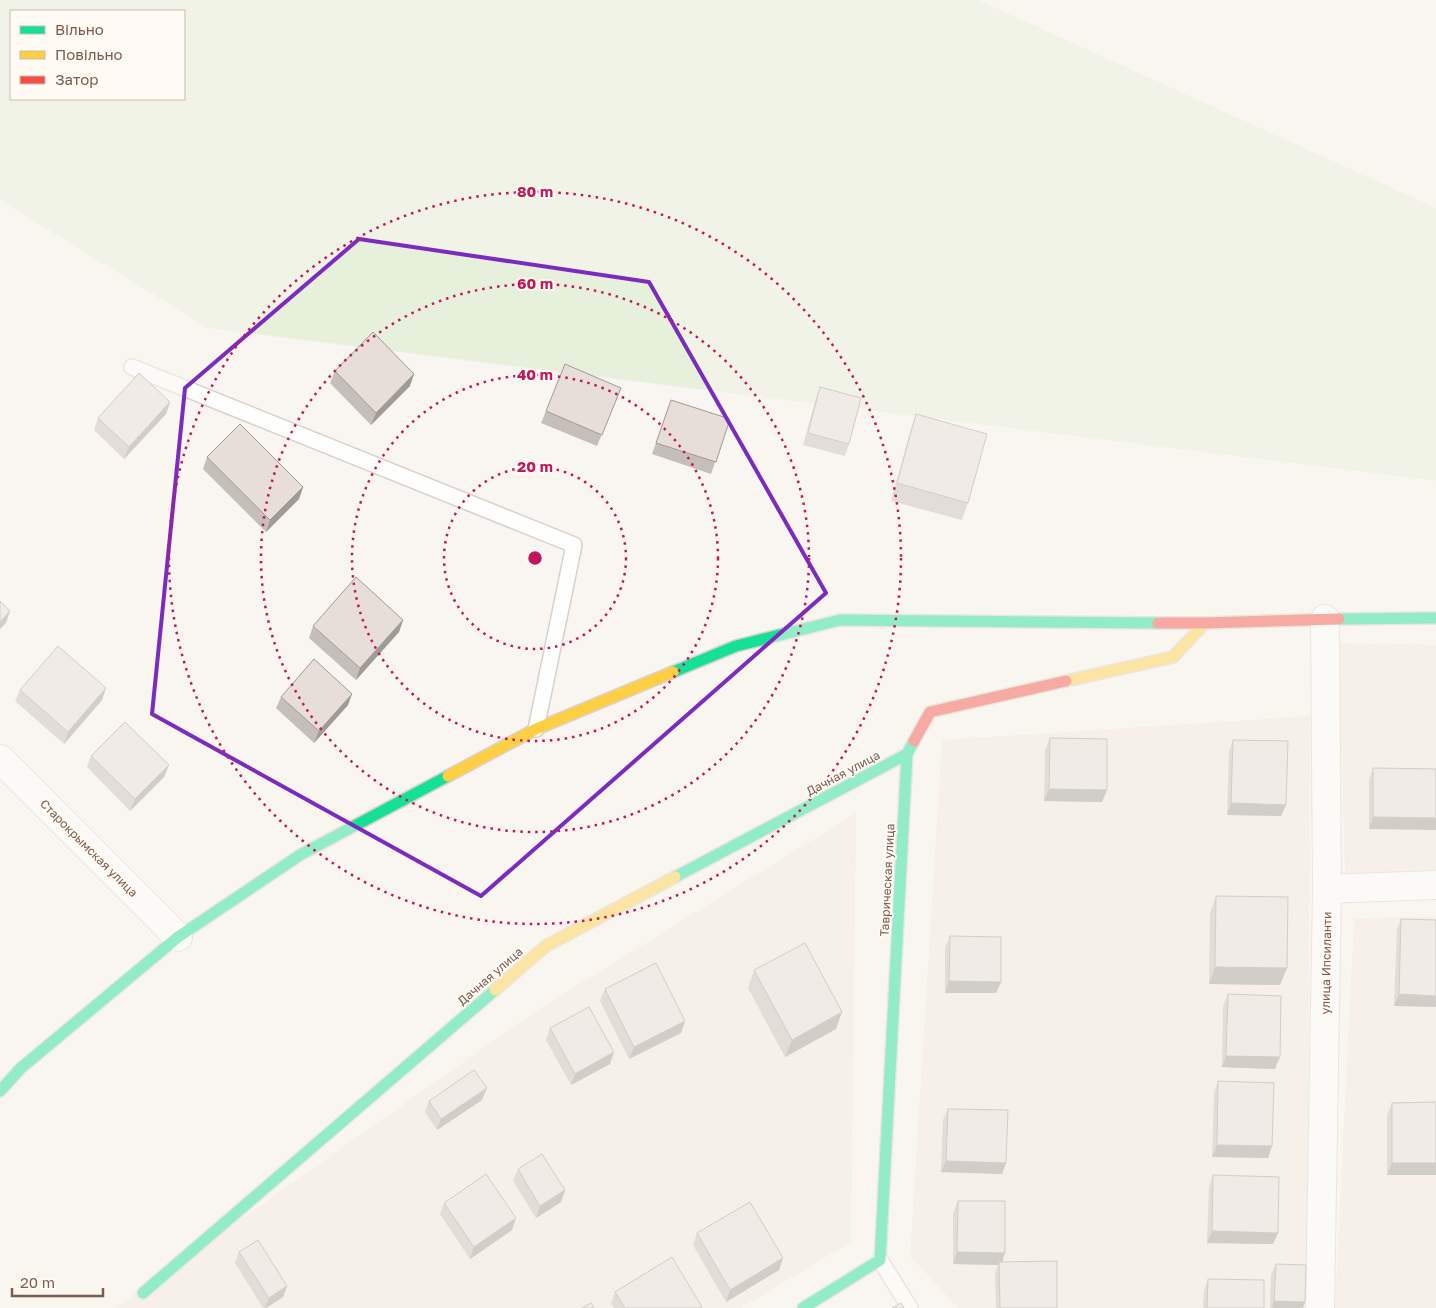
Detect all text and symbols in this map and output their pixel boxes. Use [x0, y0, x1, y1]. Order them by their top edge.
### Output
legend [10, 10, 185, 100]
text: Вільно [55, 20, 104, 38]
text: Повільно [55, 45, 123, 63]
text: Затор [55, 70, 98, 88]
text: 80 m [517, 182, 553, 200]
text: 60 m [517, 274, 553, 292]
text: 40 m [517, 365, 553, 383]
text: 20 m [517, 457, 553, 475]
centre of rings [526, 549, 544, 567]
street label: Дачная улица [804, 747, 882, 799]
street label: Старокрымская улица [37, 796, 141, 900]
street label: Таврическая улица [877, 823, 897, 937]
street label: улица Ипсиланти [1318, 912, 1334, 1014]
street label: Дачная улица [454, 944, 526, 1008]
scale bar [12, 1266, 104, 1298]
text: 20 m [20, 1273, 55, 1291]

